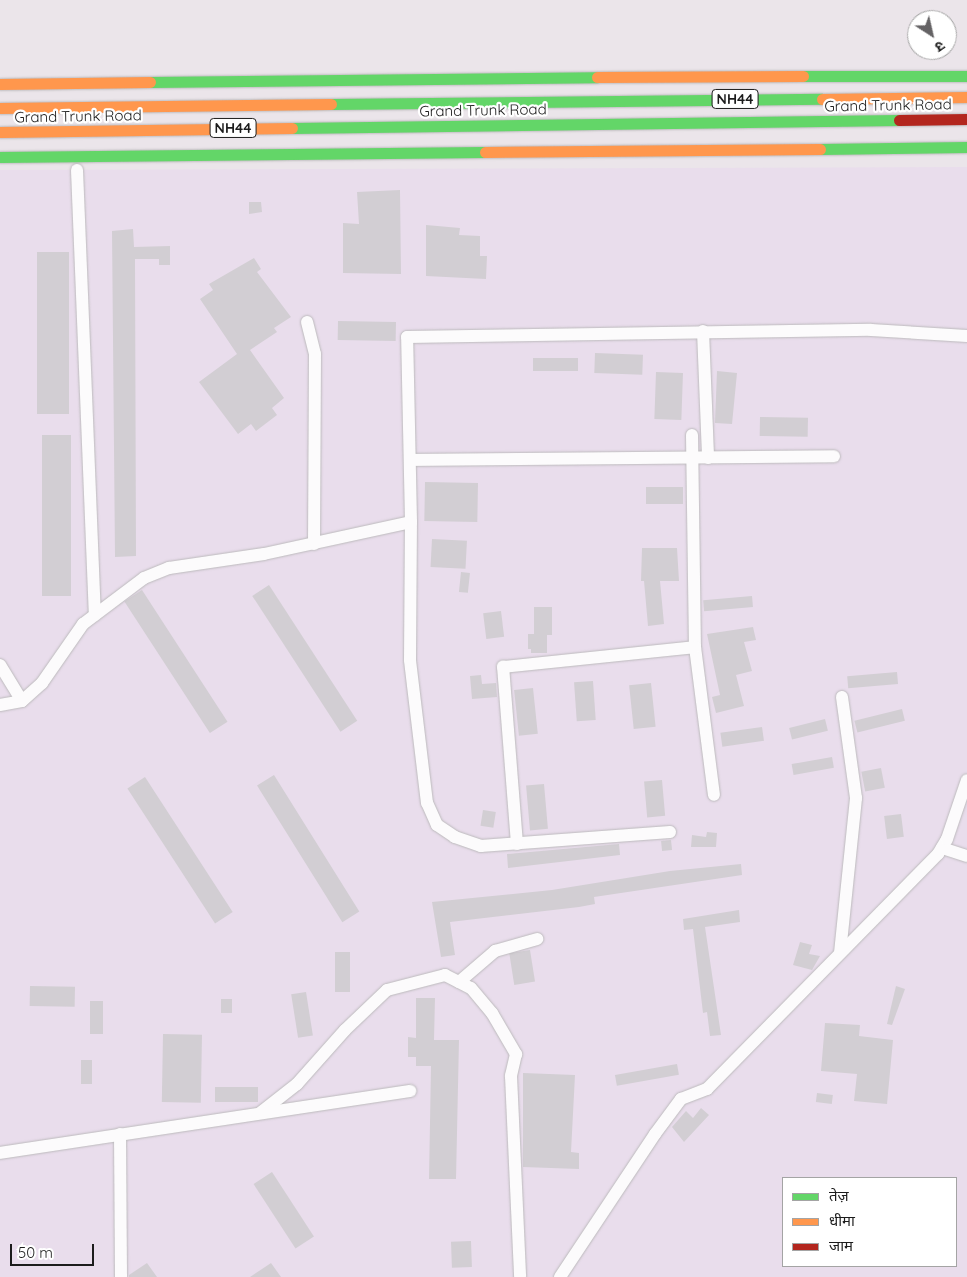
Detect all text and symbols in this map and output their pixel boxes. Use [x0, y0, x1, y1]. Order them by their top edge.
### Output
north arrow [907, 10, 957, 60]
text: उ [932, 37, 949, 56]
road number: NH44 [711, 88, 759, 110]
street label: Grand Trunk Road [824, 95, 952, 115]
street label: Grand Trunk Road [419, 100, 547, 120]
street label: Grand Trunk Road [14, 106, 142, 126]
road number: NH44 [209, 116, 257, 140]
legend [782, 1177, 957, 1267]
text: तेज़ [829, 1186, 849, 1205]
text: धीमा [829, 1211, 855, 1230]
scale bar [12, 1234, 96, 1266]
text: जाम [829, 1236, 853, 1255]
text: 50 m [18, 1243, 53, 1262]

